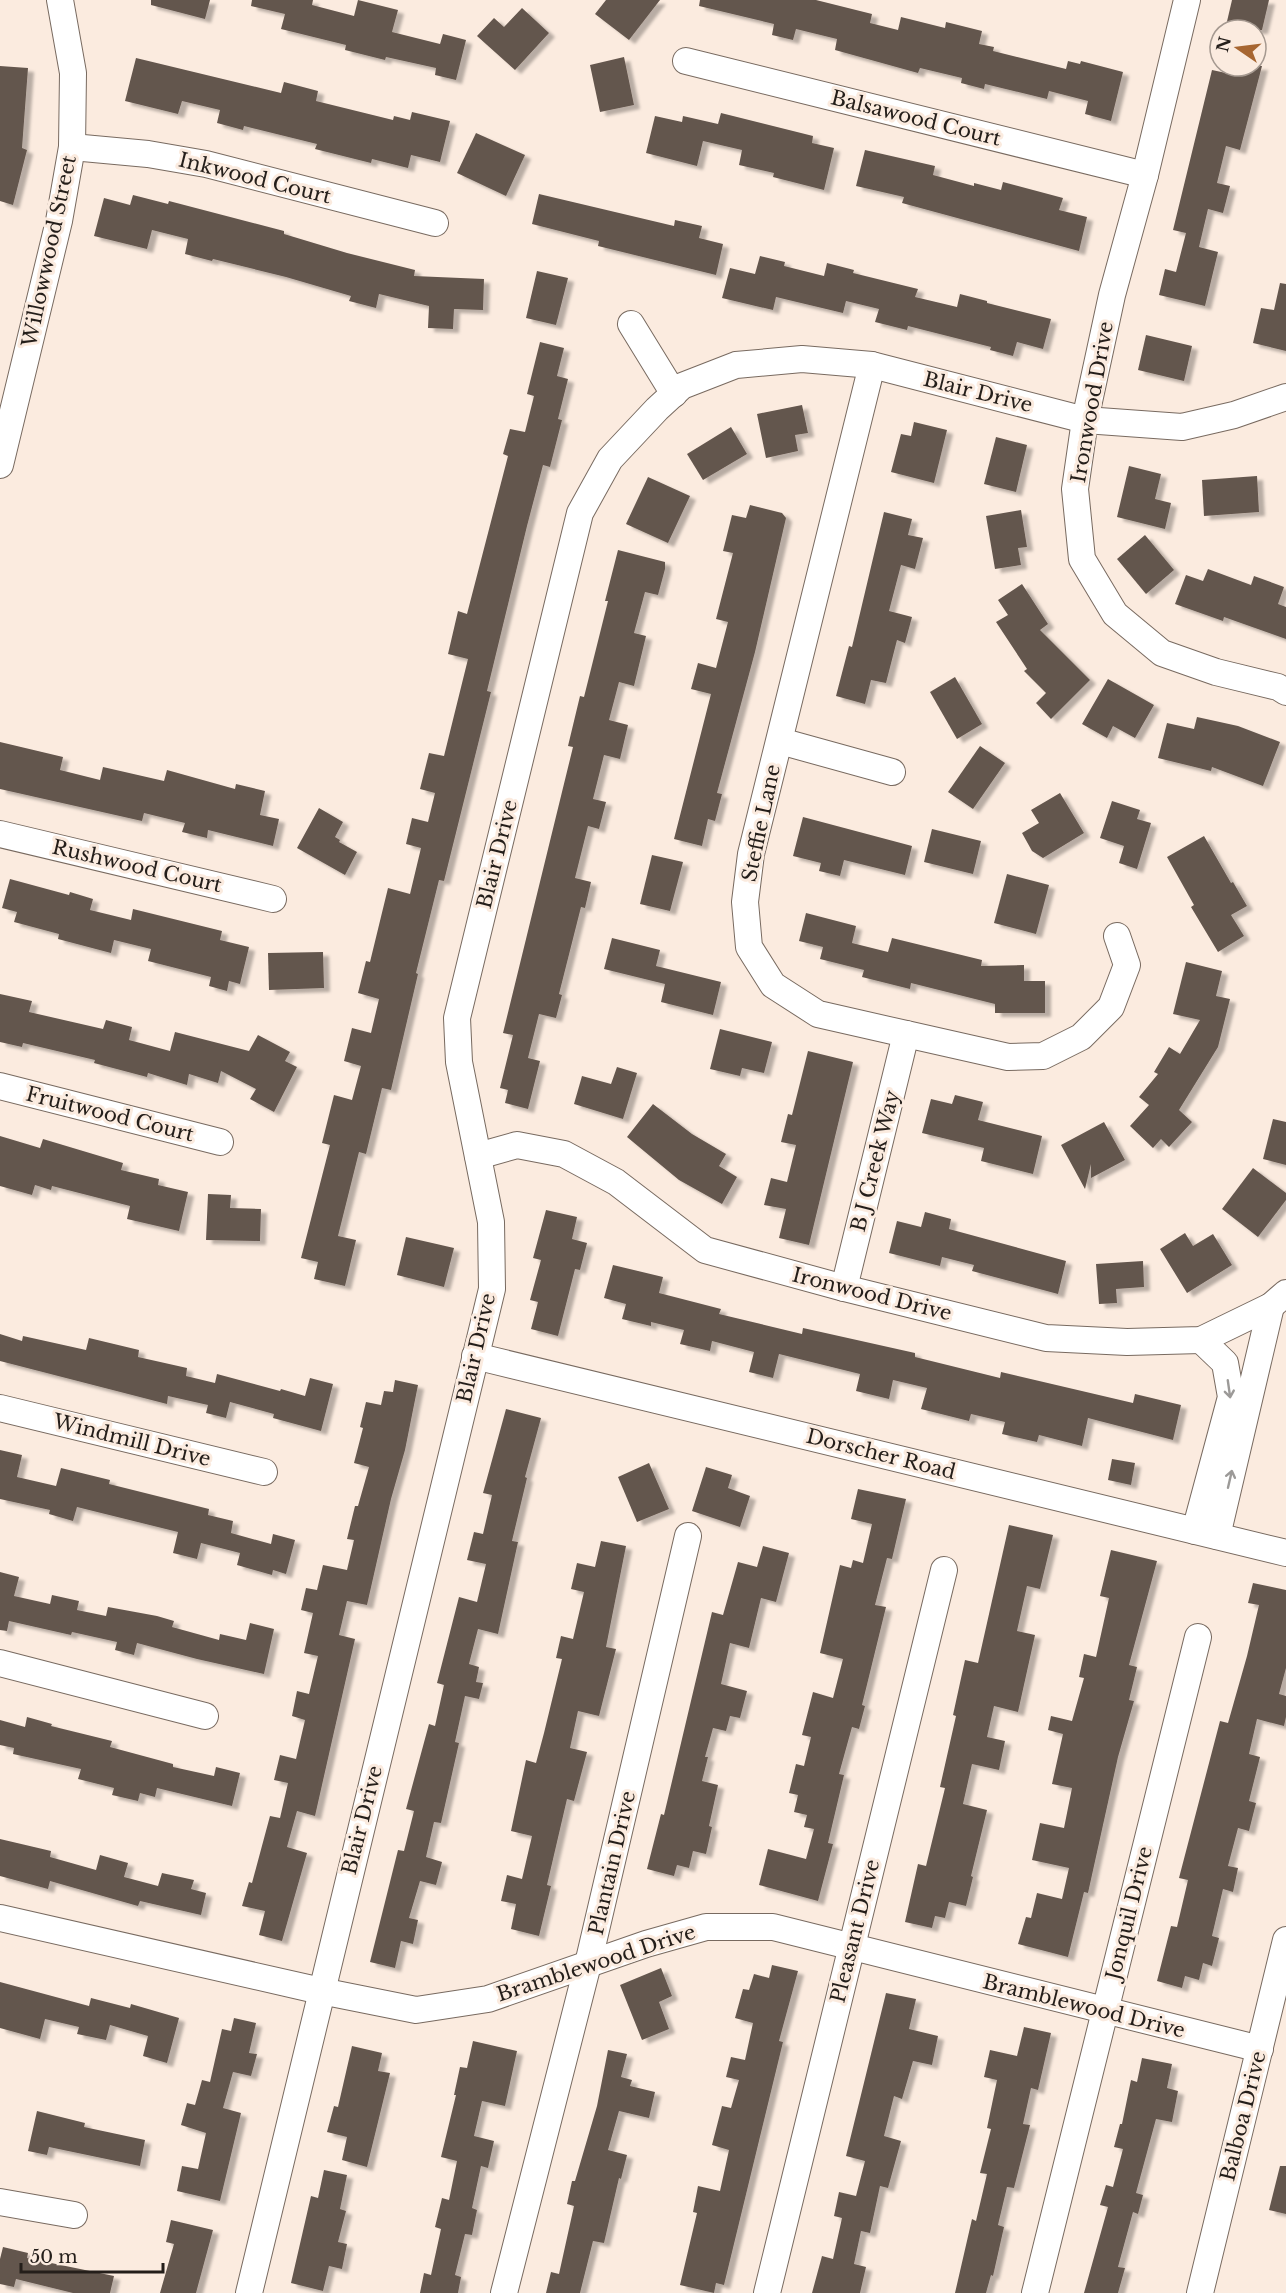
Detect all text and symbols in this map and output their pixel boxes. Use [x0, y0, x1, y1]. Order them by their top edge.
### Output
north arrow [1208, 18, 1268, 78]
text: N [1212, 35, 1235, 54]
street label: Balsawood Court [828, 85, 1004, 151]
street label: Inkwood Court [176, 147, 334, 209]
street label: Willowwood Street [17, 153, 81, 350]
street label: Ironwood Drive [1066, 319, 1118, 485]
street label: Blair Drive [921, 367, 1035, 417]
street label: Steffie Lane [737, 762, 785, 884]
street label: Blair Drive [472, 797, 522, 911]
street label: Rushwood Court [50, 835, 225, 897]
street label: Fruitwood Court [24, 1082, 197, 1147]
street label: B J Creek Way [846, 1087, 904, 1234]
street label: Ironwood Drive [790, 1263, 954, 1325]
street label: Blair Drive [452, 1291, 500, 1405]
one-way arrow [1224, 1378, 1235, 1398]
street label: Windmill Drive [50, 1409, 213, 1471]
street label: Dorscher Road [804, 1424, 958, 1484]
one-way arrow [1225, 1470, 1237, 1489]
street label: Blair Drive [337, 1763, 387, 1877]
street label: Plantain Drive [584, 1789, 640, 1937]
street label: Jonquil Drive [1100, 1844, 1157, 1985]
street label: Pleasant Drive [826, 1857, 884, 2005]
street label: Bramblewood Drive [494, 1920, 698, 2006]
street label: Bramblewood Drive [980, 1969, 1188, 2043]
street label: Balboa Drive [1215, 2049, 1271, 2183]
scale bar [21, 2236, 164, 2274]
text: 50 m [30, 2246, 78, 2268]

